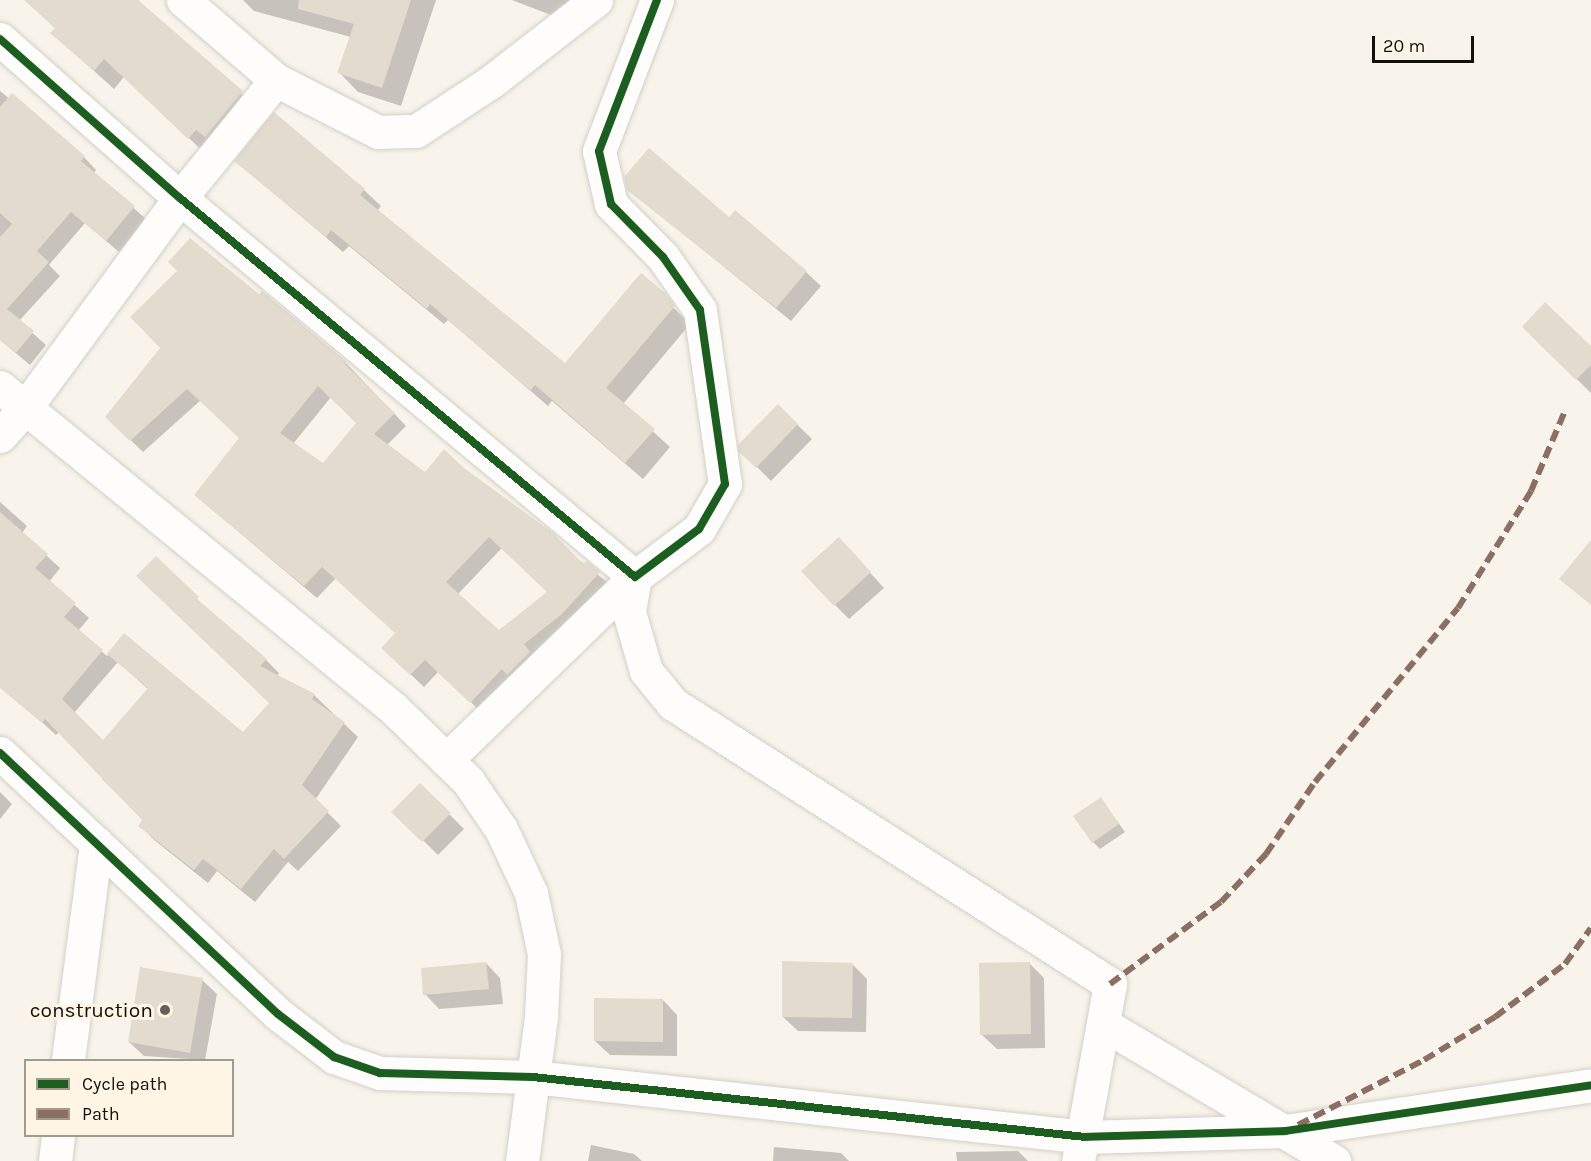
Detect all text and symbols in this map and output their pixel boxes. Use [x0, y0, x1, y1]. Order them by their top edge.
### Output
scale bar [1375, 24, 1477, 62]
text: 20 m [1383, 35, 1425, 57]
place label: construction [30, 997, 153, 1023]
marker: construction [158, 1003, 172, 1017]
legend [24, 1059, 234, 1137]
text: Cycle path [82, 1073, 167, 1095]
text: Path [82, 1103, 120, 1125]

